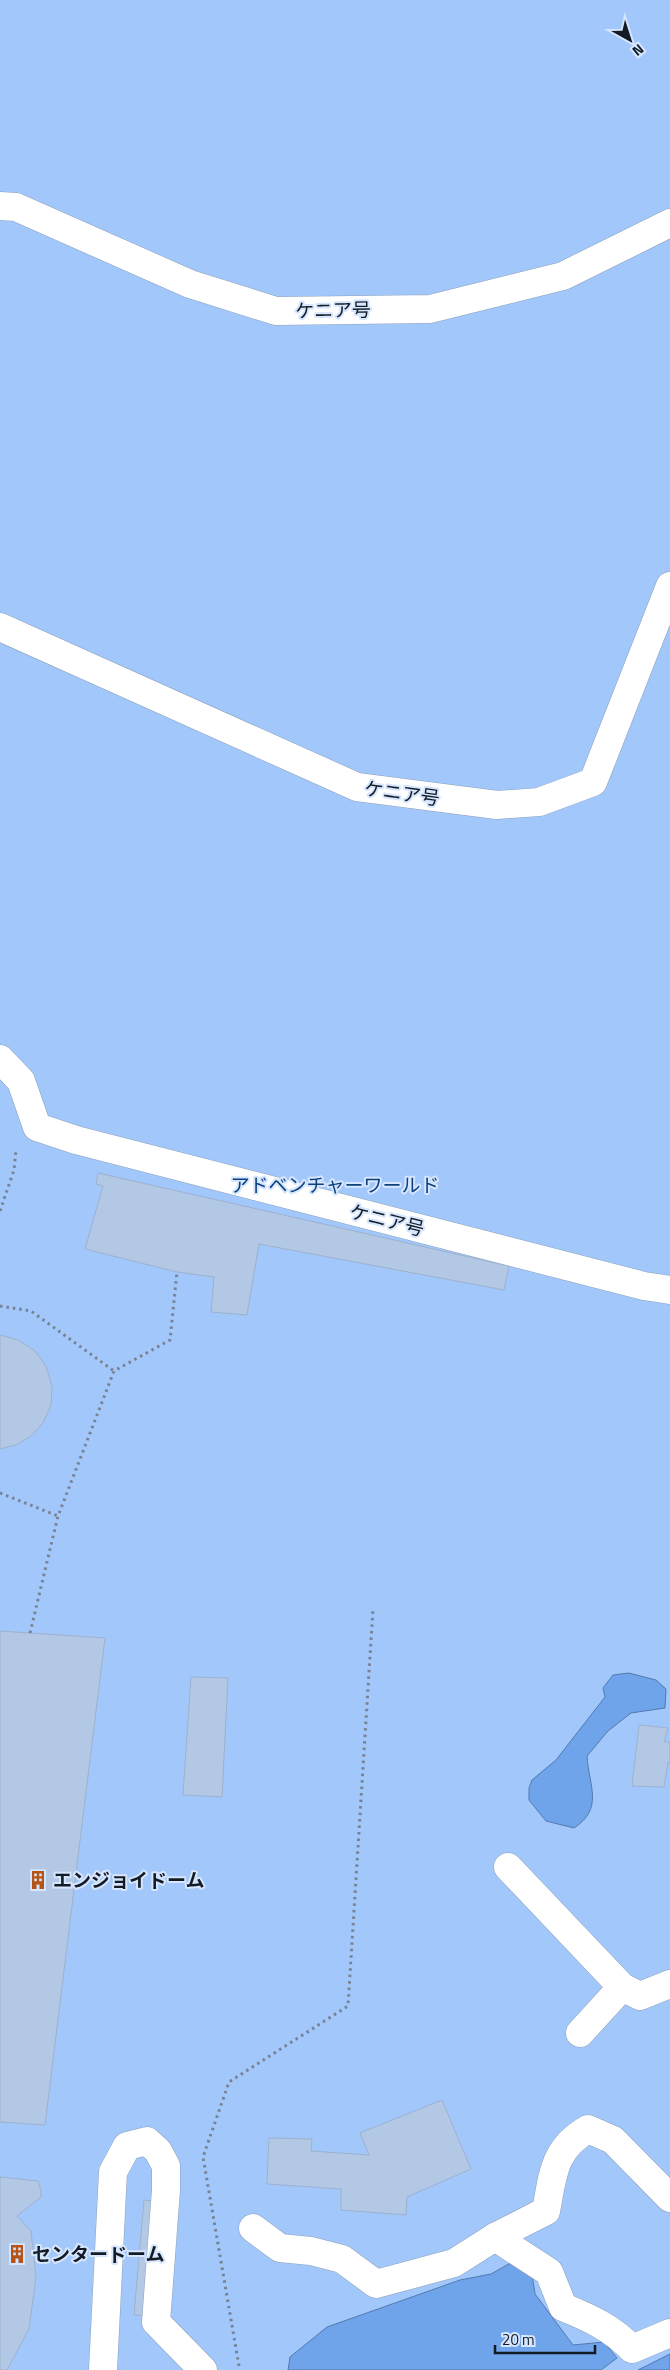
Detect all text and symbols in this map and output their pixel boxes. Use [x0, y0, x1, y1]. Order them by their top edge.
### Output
north arrow [605, 15, 655, 65]
text: N [628, 39, 649, 62]
street label: ケニア号 [295, 294, 371, 325]
street label: ケニア号 [362, 773, 442, 812]
park label: アドベンチャーワールド [231, 1170, 439, 1199]
street label: ケニア号 [347, 1196, 428, 1243]
place label: エンジョイドーム [53, 1865, 204, 1894]
building icon: エンジョイドーム [27, 1869, 49, 1891]
place label: センタードーム [32, 2239, 164, 2268]
building icon: センタードーム [6, 2243, 28, 2265]
scale bar [495, 2322, 595, 2354]
text: 20 m [502, 2328, 535, 2351]

